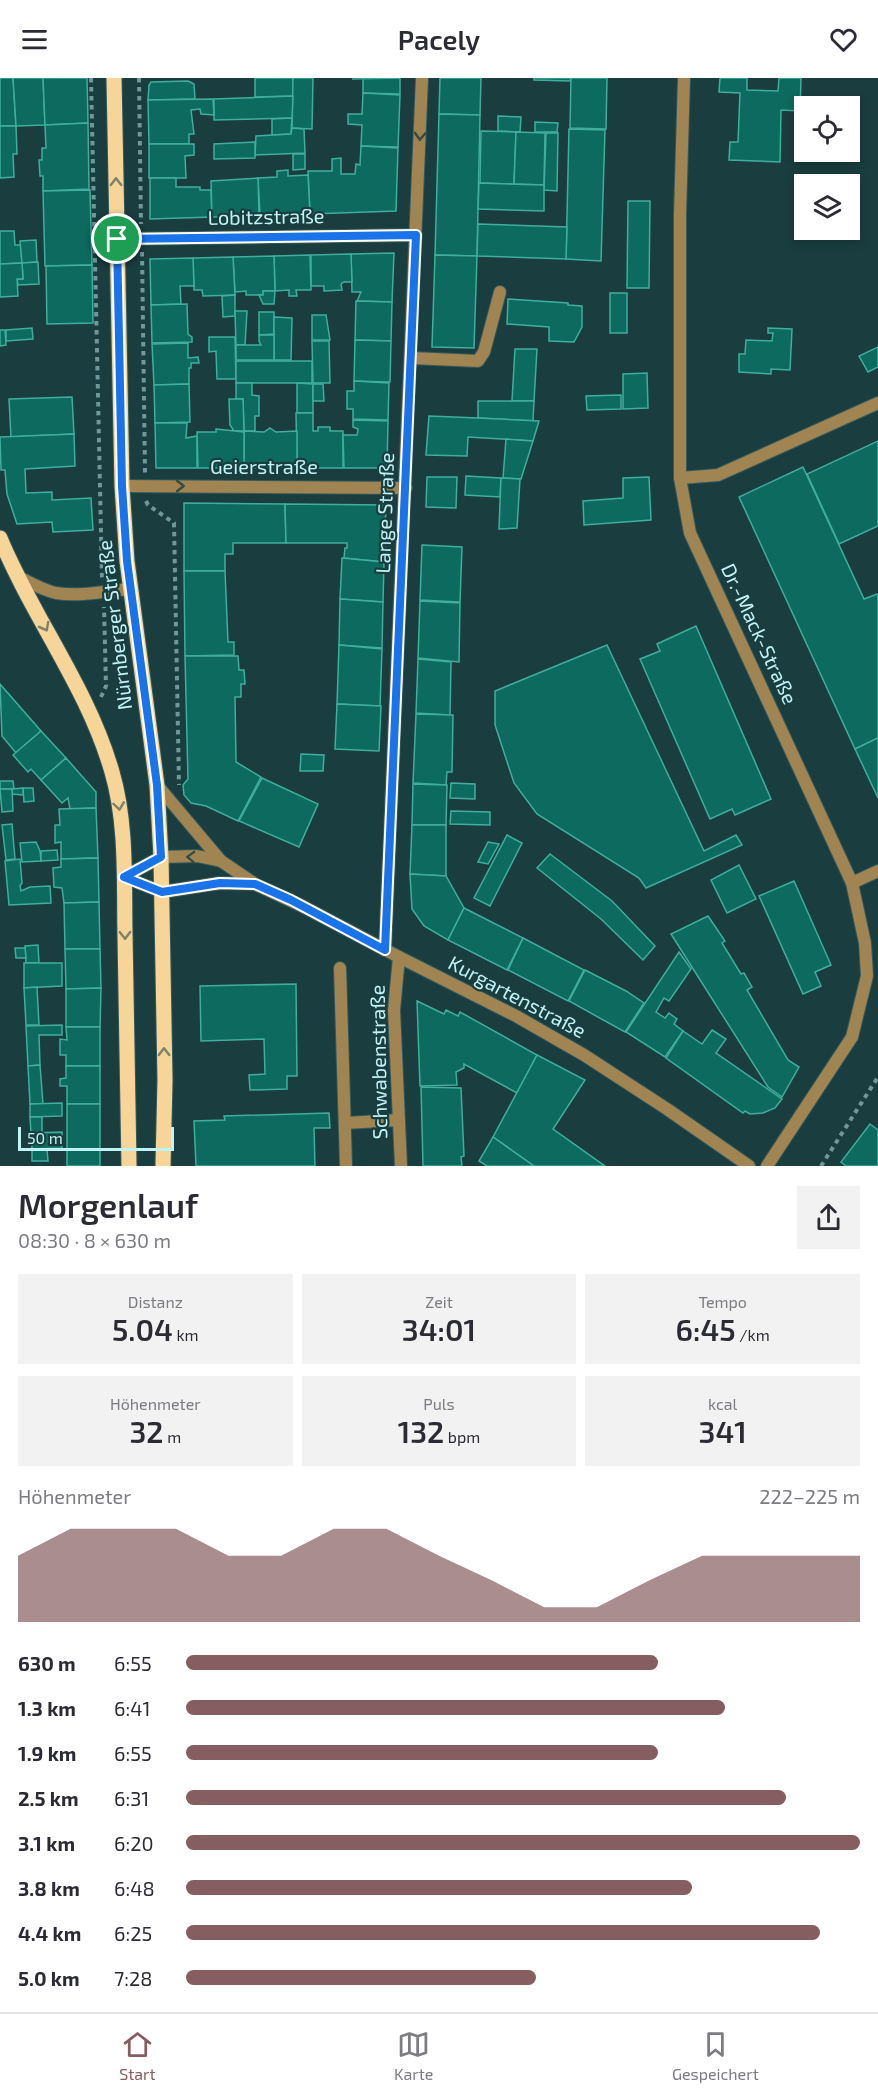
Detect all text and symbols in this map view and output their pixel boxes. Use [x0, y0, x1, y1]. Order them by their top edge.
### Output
icon: menu [18, 23, 51, 56]
text: Pacely [398, 23, 480, 55]
icon: heart [827, 23, 860, 56]
map controls [794, 96, 860, 240]
button: locate [794, 96, 860, 162]
one-way arrow [414, 132, 426, 141]
button: layers [794, 174, 860, 240]
one-way arrow [110, 178, 122, 187]
street label: Lobitzstraße [207, 203, 325, 229]
pin [91, 213, 142, 264]
icon: arrive [100, 222, 133, 255]
street label: Lange Straße [370, 452, 398, 574]
street label: Geierstraße [210, 454, 318, 478]
one-way arrow [176, 480, 185, 492]
street label: Nürnberger Straße [92, 539, 136, 711]
street label: Dr.-Mack-Straße [717, 559, 803, 708]
one-way arrow [38, 621, 50, 632]
one-way arrow [112, 802, 125, 811]
one-way arrow [187, 850, 196, 863]
one-way arrow [119, 931, 131, 940]
street label: Kurgartenstraße [445, 950, 590, 1042]
street label: Schwabenstraße [365, 984, 391, 1140]
one-way arrow [158, 1048, 171, 1057]
scale bar [18, 1124, 174, 1152]
text: 50 m [27, 1128, 63, 1147]
text: Morgenlauf [18, 1185, 198, 1225]
button: share [797, 1186, 860, 1249]
text: 08:30 · 8 × 630 m [18, 1228, 171, 1252]
text: Distanz [128, 1292, 183, 1311]
text: Zeit [425, 1292, 453, 1311]
text: Tempo [698, 1292, 747, 1311]
text: 5.04 [112, 1311, 173, 1347]
text: 34:01 [402, 1311, 476, 1347]
text: 6:45 [676, 1311, 736, 1347]
text: km [173, 1325, 199, 1344]
text: /km [736, 1325, 770, 1344]
text: Höhenmeter [110, 1394, 201, 1413]
text: Puls [423, 1394, 455, 1413]
text: kcal [708, 1394, 737, 1413]
text: 32 [130, 1413, 164, 1449]
text: 132 [398, 1413, 444, 1449]
text: 341 [699, 1413, 747, 1449]
text: m [164, 1427, 181, 1446]
text: bpm [444, 1427, 480, 1446]
text: Höhenmeter [18, 1484, 131, 1508]
text: 222–225 m [759, 1484, 860, 1508]
text: 630 m [18, 1651, 76, 1675]
text: 6:55 [114, 1651, 152, 1675]
text: 1.3 km [18, 1696, 76, 1720]
text: 6:41 [114, 1696, 150, 1720]
text: 1.9 km [18, 1741, 76, 1765]
text: 6:55 [114, 1741, 152, 1765]
text: 2.5 km [18, 1786, 79, 1810]
text: 6:31 [114, 1786, 149, 1810]
text: 3.1 km [18, 1831, 75, 1855]
text: 6:20 [114, 1831, 153, 1855]
text: 3.8 km [18, 1876, 80, 1900]
text: 6:48 [114, 1876, 155, 1900]
text: 4.4 km [18, 1921, 81, 1945]
text: 6:25 [114, 1921, 152, 1945]
text: 5.0 km [18, 1966, 80, 1990]
text: 7:28 [114, 1966, 152, 1990]
tab: Start [119, 2028, 156, 2083]
tab: Karte [394, 2028, 433, 2083]
tab: Gespeichert [672, 2028, 759, 2083]

